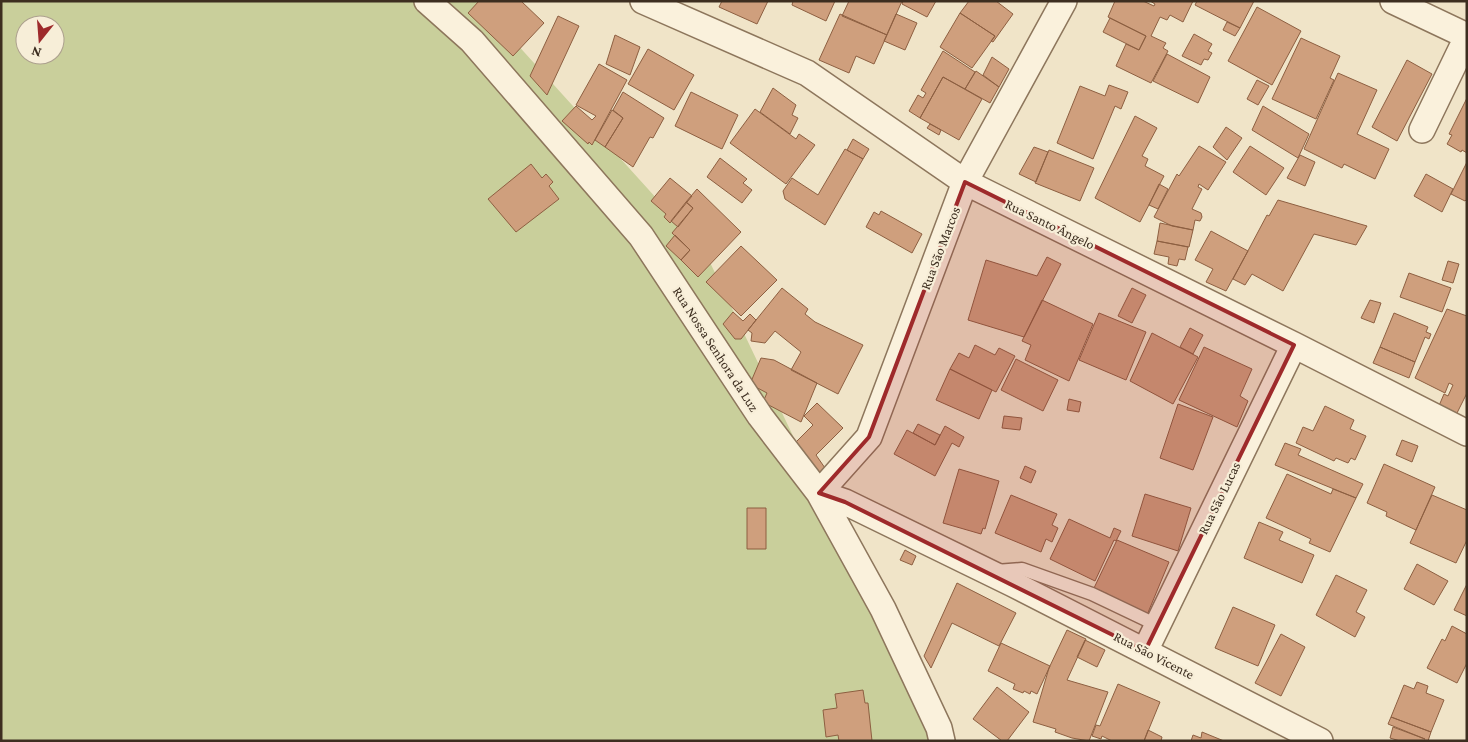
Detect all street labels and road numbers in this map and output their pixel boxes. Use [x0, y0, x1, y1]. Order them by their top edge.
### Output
street label: Rua Santo Ângelo [1003, 195, 1097, 253]
street label: Rua São Marcos [917, 204, 963, 292]
street label: Rua Nossa Senhora da Luz [670, 284, 762, 414]
street label: Rua São Lucas [1195, 459, 1243, 537]
street label: Rua São Vicente [1111, 628, 1197, 682]

